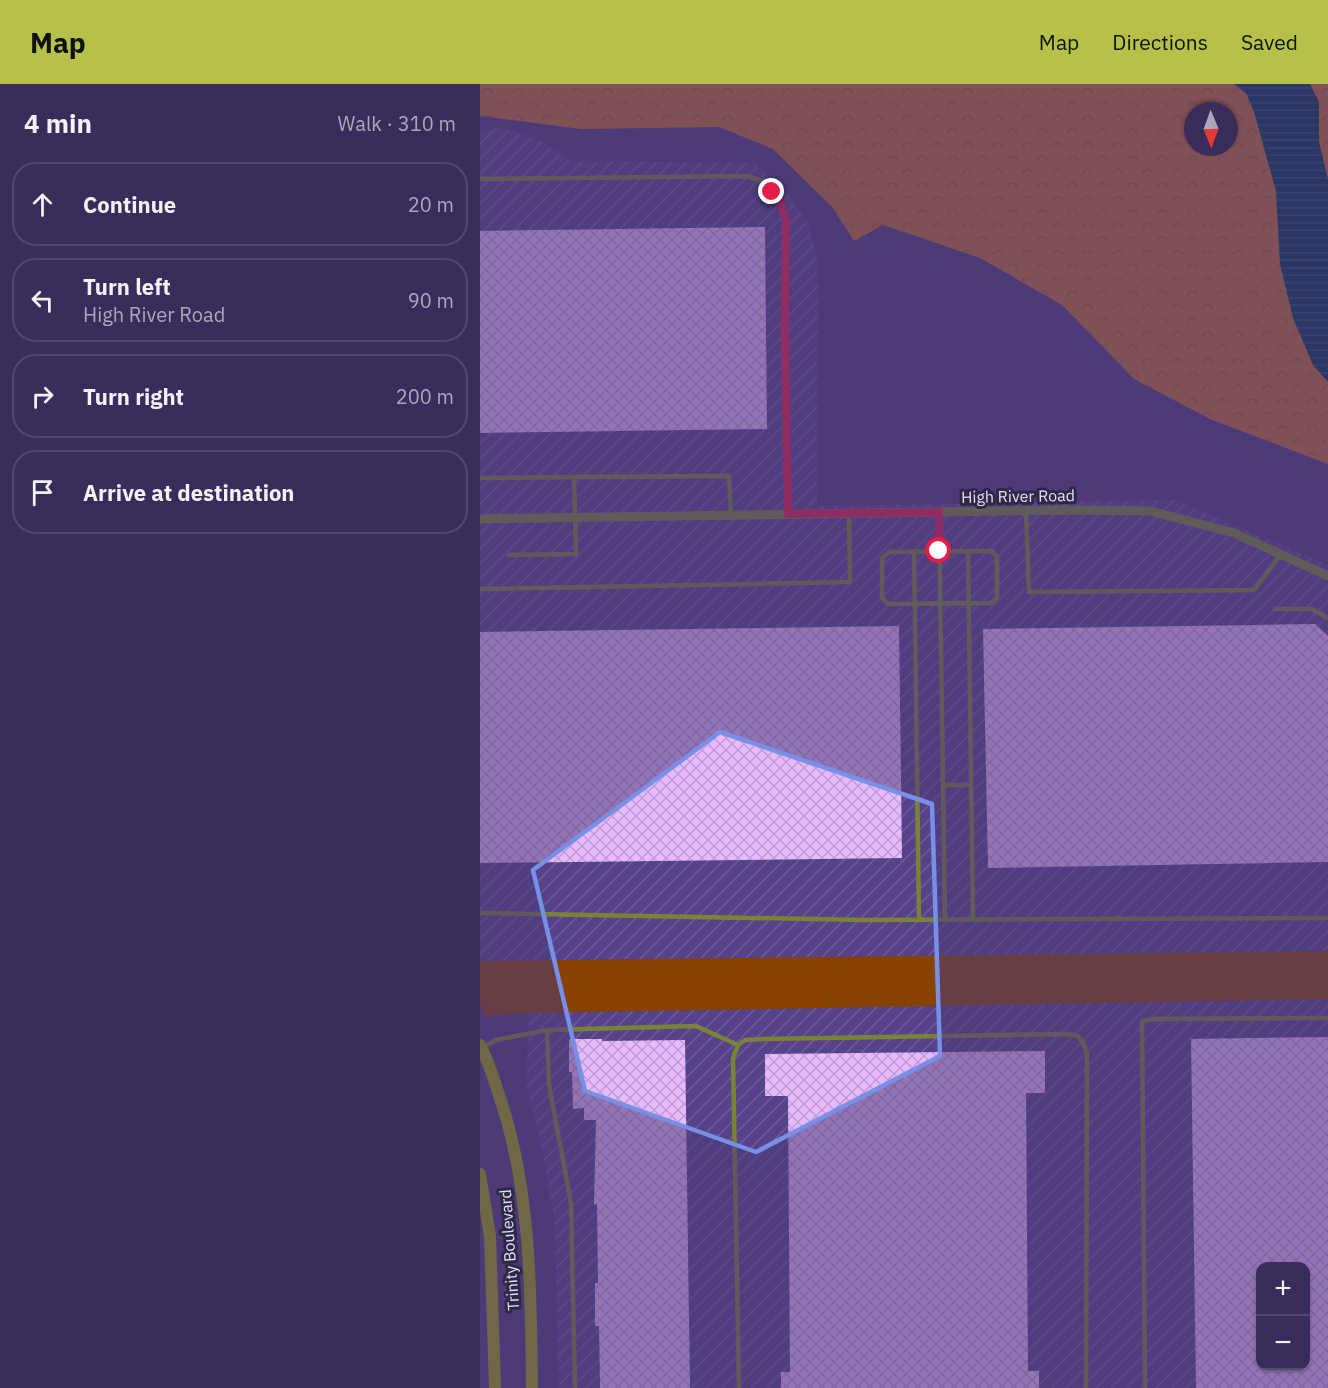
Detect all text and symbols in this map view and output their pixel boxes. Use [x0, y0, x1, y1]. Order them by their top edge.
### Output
text: Map [30, 24, 86, 61]
text: Map [1039, 28, 1079, 56]
text: Directions [1112, 28, 1208, 56]
text: Saved [1241, 28, 1298, 56]
north arrow [1184, 102, 1238, 156]
text: 4 min [24, 106, 92, 140]
text: Walk · 310 m [338, 110, 456, 137]
route end [758, 178, 784, 204]
icon: ahead [26, 188, 59, 221]
text: Continue [83, 190, 176, 219]
text: 20 m [408, 191, 454, 218]
text: Turn left [83, 272, 171, 301]
icon: left [26, 284, 59, 317]
text: 90 m [408, 287, 454, 314]
text: High River Road [83, 301, 225, 328]
icon: right [26, 380, 59, 413]
text: Turn right [83, 382, 184, 411]
text: 200 m [396, 383, 454, 410]
icon: arrive [26, 476, 59, 509]
text: Arrive at destination [83, 478, 294, 507]
street label: High River Road [961, 485, 1075, 507]
route start [925, 537, 951, 563]
street label: Trinity Boulevard [495, 1189, 523, 1311]
map controls [1256, 1262, 1310, 1370]
button: + [1256, 1262, 1310, 1316]
button: − [1256, 1316, 1310, 1370]

